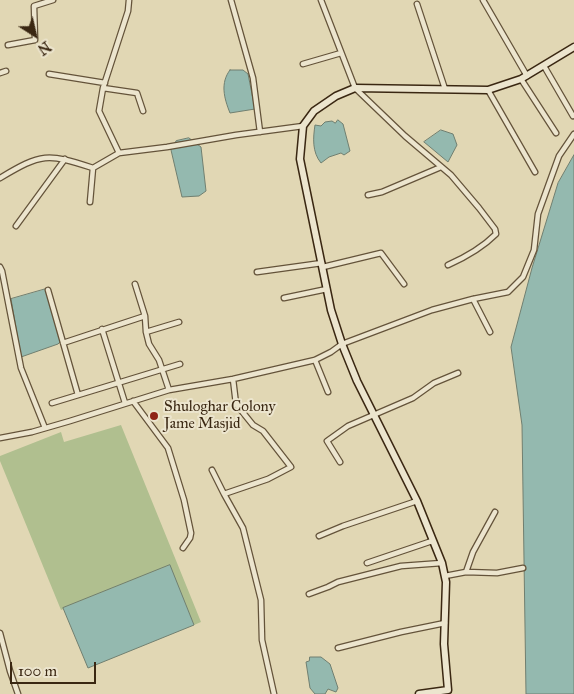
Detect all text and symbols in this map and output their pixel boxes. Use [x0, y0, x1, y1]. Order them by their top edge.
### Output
north arrow [10, 10, 60, 60]
text: N [34, 37, 54, 58]
place label: Shuloghar Colony Jame Masjid [164, 398, 275, 433]
marker: Shuloghar Colony Jame Masjid [148, 410, 160, 422]
scale bar [12, 652, 99, 684]
text: 100 m [18, 662, 57, 680]

